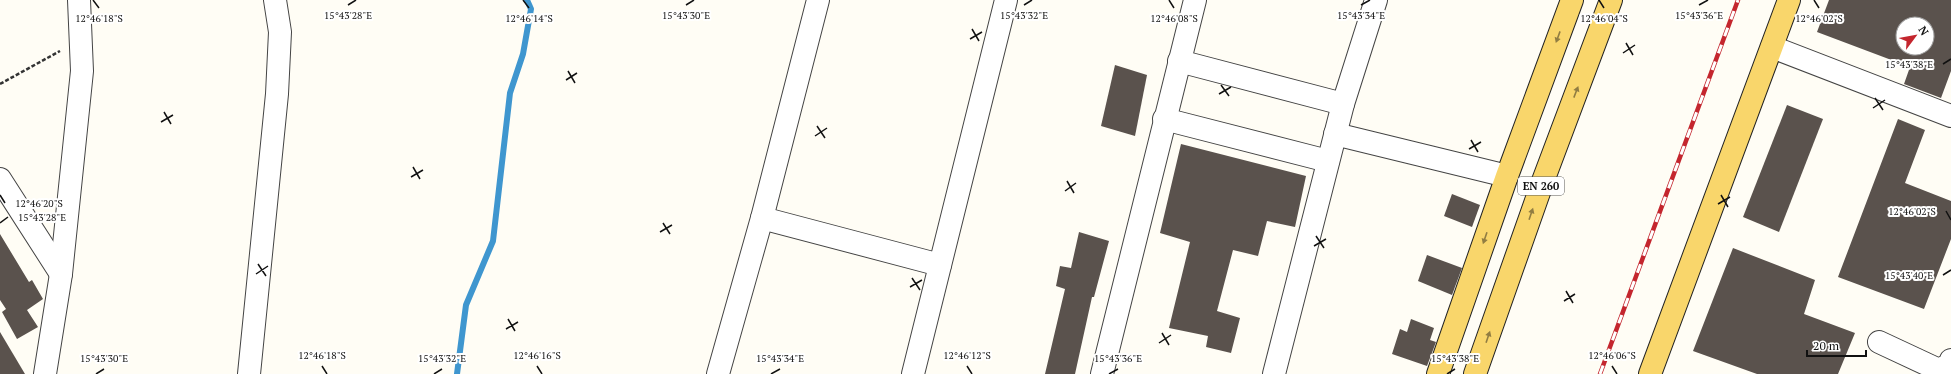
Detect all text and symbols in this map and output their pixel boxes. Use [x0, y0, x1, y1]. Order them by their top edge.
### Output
text: 15°43'28"E [324, 9, 372, 22]
text: 15°43'30"E [662, 9, 710, 22]
text: 15°43'32"E [1000, 9, 1048, 22]
text: 15°43'34"E [1337, 9, 1385, 22]
text: 15°43'36"E [1675, 9, 1723, 22]
text: 12°46'18"S [75, 12, 123, 25]
text: 12°46'14"S [505, 12, 553, 25]
text: 12°46'08"S [1150, 12, 1198, 25]
text: 12°46'04"S [1580, 12, 1628, 25]
text: 12°46'02"S [1795, 12, 1843, 25]
north arrow [1895, 16, 1935, 56]
text: N [1915, 23, 1932, 39]
one-way arrow [1555, 31, 1561, 43]
text: 15°43'38"E [1885, 58, 1933, 71]
one-way arrow [1574, 86, 1580, 98]
road number: EN 260 [1518, 177, 1564, 195]
text: 12°46'20"S [15, 197, 63, 210]
text: 12°46'02"S [1888, 205, 1936, 218]
one-way arrow [1528, 208, 1534, 220]
text: 15°43'28"E [18, 211, 66, 224]
one-way arrow [1482, 232, 1488, 244]
text: 15°43'40"E [1885, 269, 1933, 282]
one-way arrow [1485, 331, 1491, 343]
scale bar [1807, 332, 1866, 358]
text: 20 m [1813, 338, 1840, 353]
text: 12°46'18"S [298, 349, 346, 362]
text: 12°46'16"S [513, 349, 561, 362]
text: 12°46'12"S [943, 349, 991, 362]
text: 12°46'06"S [1588, 349, 1636, 362]
text: 15°43'30"E [80, 352, 128, 365]
text: 15°43'32"E [418, 352, 466, 365]
text: 15°43'34"E [756, 352, 804, 365]
text: 15°43'36"E [1094, 352, 1142, 365]
text: 15°43'38"E [1431, 352, 1479, 365]

